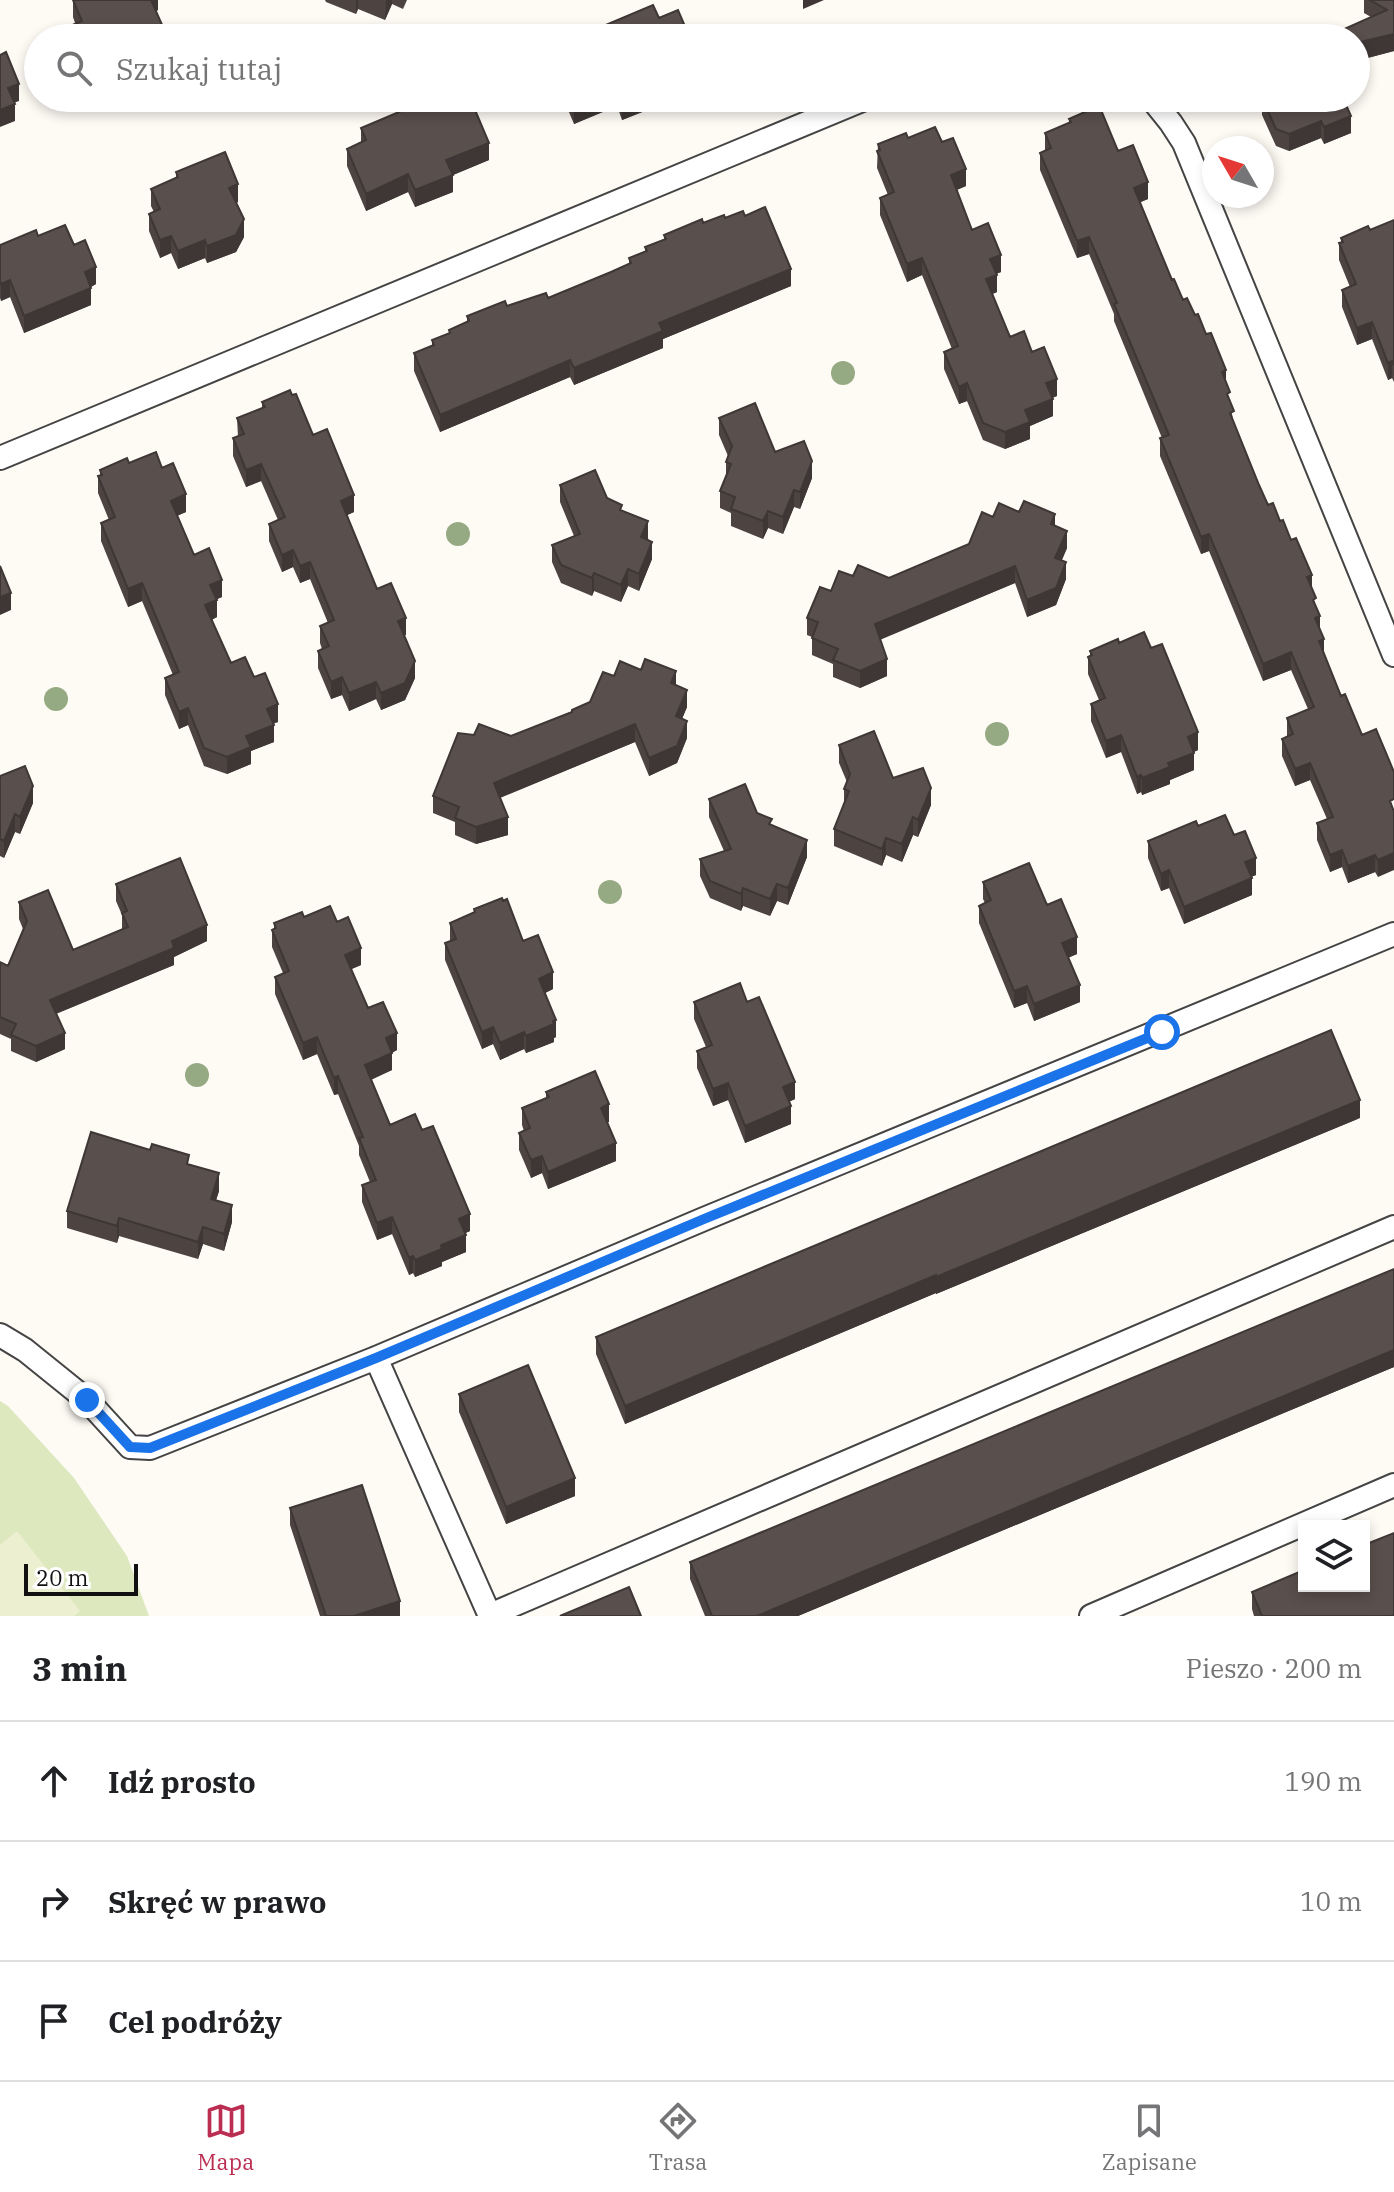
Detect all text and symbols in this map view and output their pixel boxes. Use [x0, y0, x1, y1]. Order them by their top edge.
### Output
search box [24, 24, 1370, 112]
icon: search [52, 46, 96, 90]
text: Szukaj tutaj [116, 49, 282, 88]
north arrow [1202, 136, 1274, 208]
route start [1144, 1014, 1180, 1050]
route end [69, 1382, 105, 1418]
map controls [1298, 1520, 1370, 1592]
button: layers [1298, 1520, 1370, 1592]
scale bar [24, 1560, 138, 1596]
text: 20 m [36, 1563, 88, 1592]
text: 3 min [32, 1646, 127, 1690]
text: Pieszo · 200 m [1186, 1651, 1362, 1685]
icon: ahead [32, 1759, 76, 1803]
text: Idź prosto [108, 1762, 256, 1801]
text: 190 m [1284, 1764, 1362, 1798]
icon: right [32, 1879, 76, 1923]
text: Skręć w prawo [108, 1882, 327, 1921]
text: 10 m [1300, 1884, 1362, 1918]
icon: arrive [32, 1999, 76, 2043]
text: Cel podróży [108, 2002, 282, 2041]
tab: Mapa [197, 2099, 254, 2176]
tab: Trasa [649, 2099, 707, 2176]
tab: Zapisane [1102, 2099, 1197, 2176]

